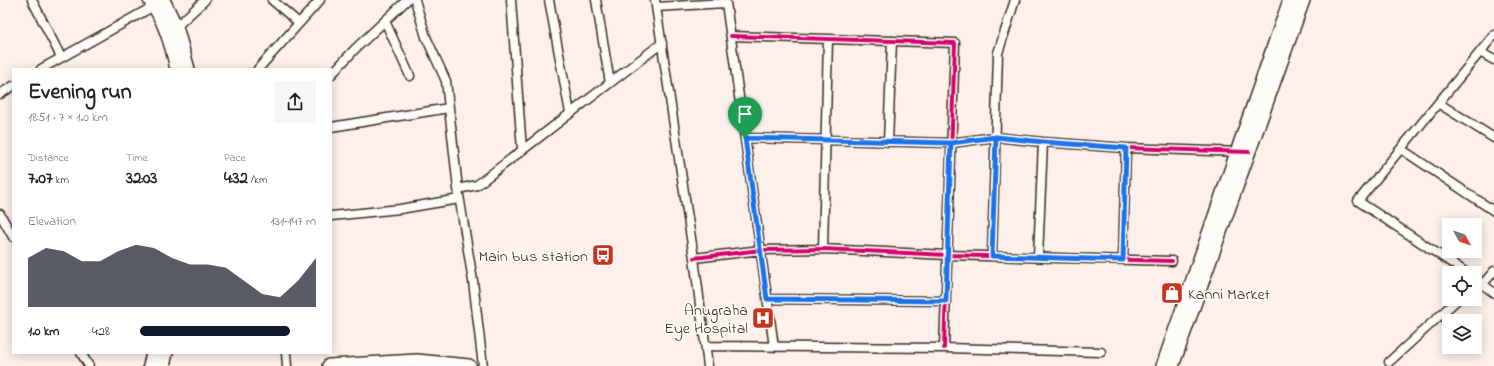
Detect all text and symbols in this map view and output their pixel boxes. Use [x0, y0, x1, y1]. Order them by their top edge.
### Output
text: Evening run [28, 77, 132, 109]
button: share [274, 81, 316, 123]
pin [728, 97, 762, 138]
icon: arrive [734, 103, 756, 125]
text: 18:51 · 7 × 1.0 km [28, 108, 108, 127]
text: Distance [28, 150, 69, 166]
text: Time [126, 150, 148, 166]
text: Pace [224, 150, 245, 166]
text: 7.07 [28, 166, 53, 191]
text: 32:03 [126, 166, 157, 191]
text: 4:32 [224, 166, 248, 191]
text: km [53, 172, 69, 188]
text: /km [248, 172, 267, 188]
text: Elevation [28, 212, 76, 231]
text: 131–147 m [270, 212, 316, 231]
north arrow [1442, 218, 1482, 258]
map controls [1442, 218, 1482, 354]
bus stop icon: Main bus station [590, 242, 616, 268]
place label: Main bus station [479, 245, 588, 269]
button: locate [1442, 266, 1482, 306]
shop icon: Kanni Market [1159, 280, 1185, 306]
place label: Kanni Market [1188, 283, 1271, 307]
place label: Anugraha Eye Hospital [664, 299, 748, 341]
hospital icon: Anugraha Eye Hospital [750, 305, 776, 331]
button: layers [1442, 314, 1482, 354]
text: 1.0 km [28, 322, 59, 341]
text: 4:28 [92, 322, 110, 341]

